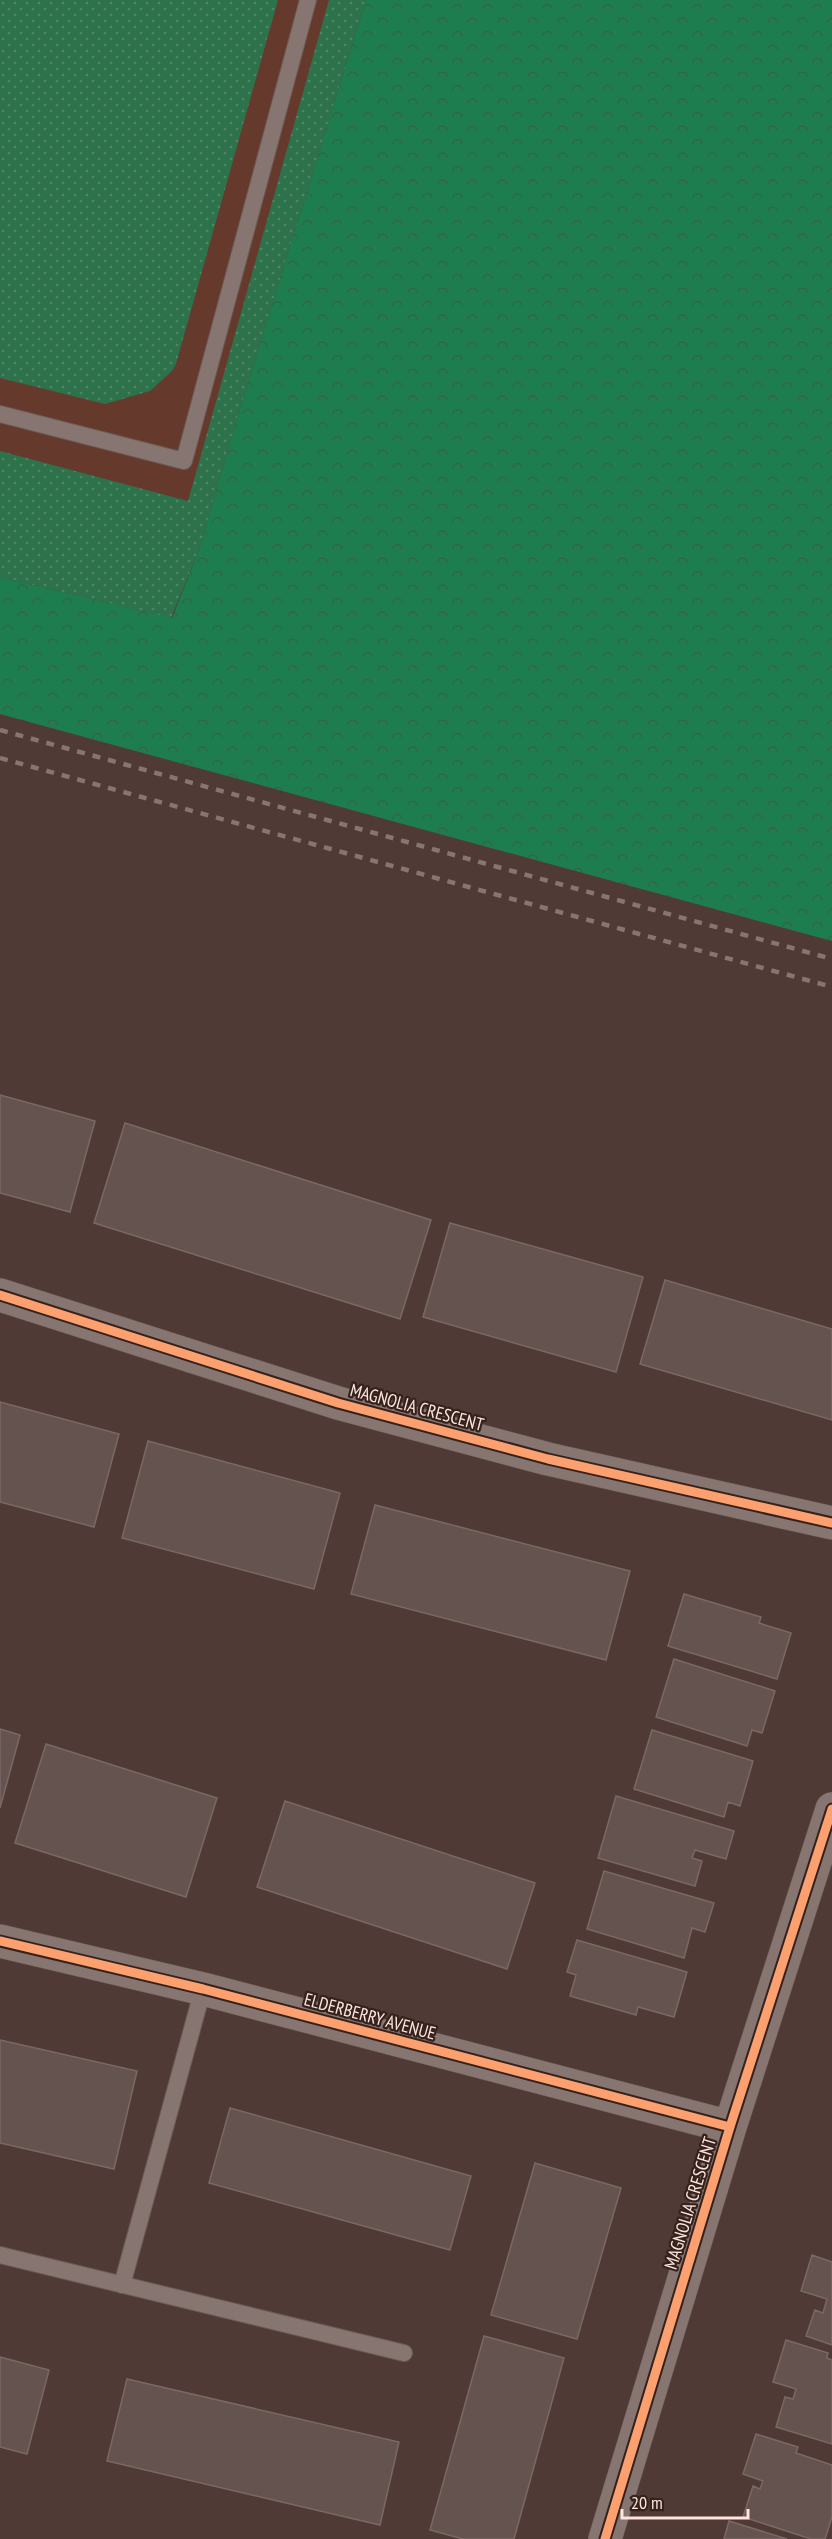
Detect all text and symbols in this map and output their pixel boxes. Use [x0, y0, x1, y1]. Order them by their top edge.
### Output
street label: MAGNOLIA CRESCENT [348, 1378, 486, 1436]
street label: ELDERBERRY AVENUE [302, 1987, 438, 2045]
street label: MAGNOLIA CRESCENT [659, 2134, 721, 2272]
scale bar [622, 2482, 748, 2520]
text: 20 m [631, 2491, 663, 2514]

